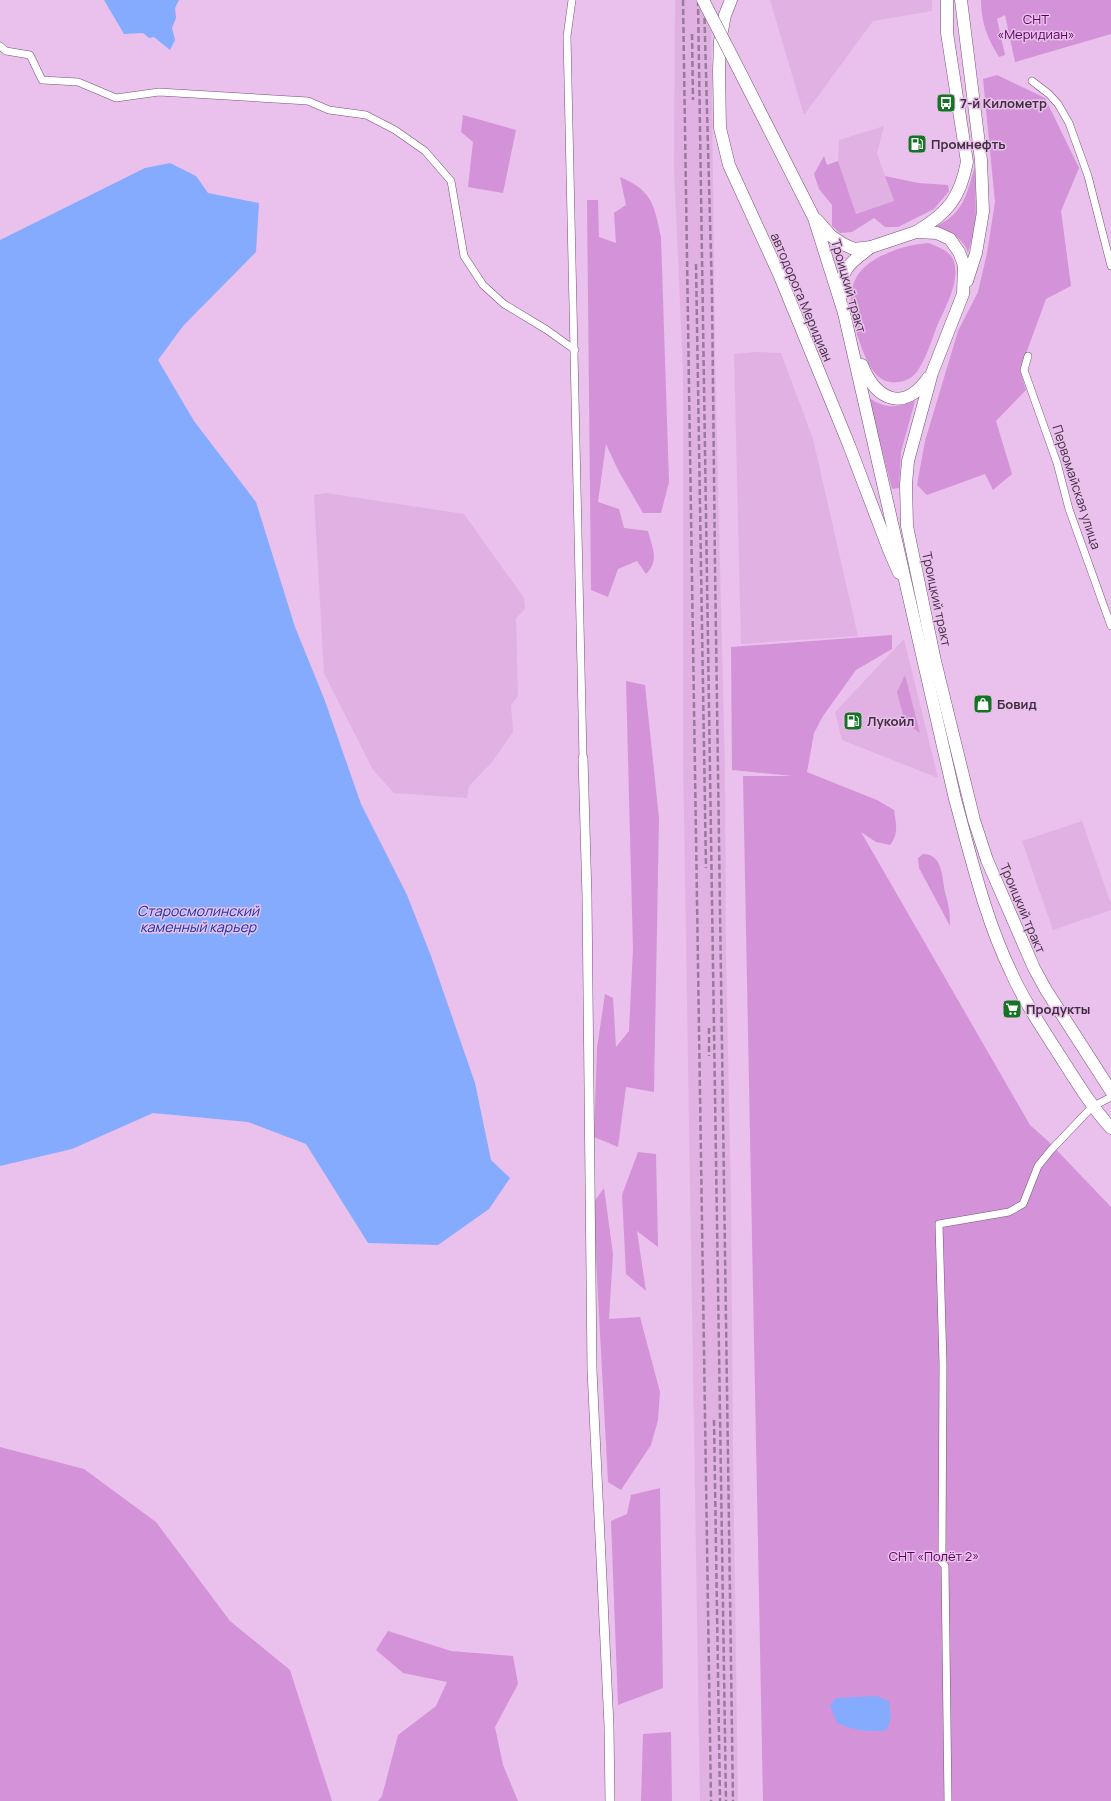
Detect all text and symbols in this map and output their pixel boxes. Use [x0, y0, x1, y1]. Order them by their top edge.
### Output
park label: СНТ «Меридиан» [997, 10, 1075, 43]
bus stop icon: 7-й Километр [935, 92, 957, 114]
place label: 7-й Километр [960, 94, 1047, 112]
fuel station icon: Промнефть [906, 133, 928, 155]
place label: Промнефть [931, 135, 1006, 153]
street label: автодорога Меридиан [767, 230, 837, 364]
street label: Троицкий тракт [827, 237, 871, 335]
street label: Первомайская улица [1048, 422, 1106, 552]
street label: Троицкий тракт [918, 550, 956, 648]
shop icon: Бовид [972, 693, 994, 715]
place label: Бовид [997, 695, 1037, 713]
fuel station icon: Лукойл [842, 710, 864, 732]
place label: Лукойл [867, 712, 914, 730]
street label: Троицкий тракт [996, 860, 1050, 956]
water label: Старосмолинский каменный карьер [137, 901, 260, 936]
supermarket icon: Продукты [1001, 998, 1023, 1020]
place label: Продукты [1026, 1000, 1090, 1018]
park label: СНТ «Полёт 2» [889, 1547, 979, 1565]

